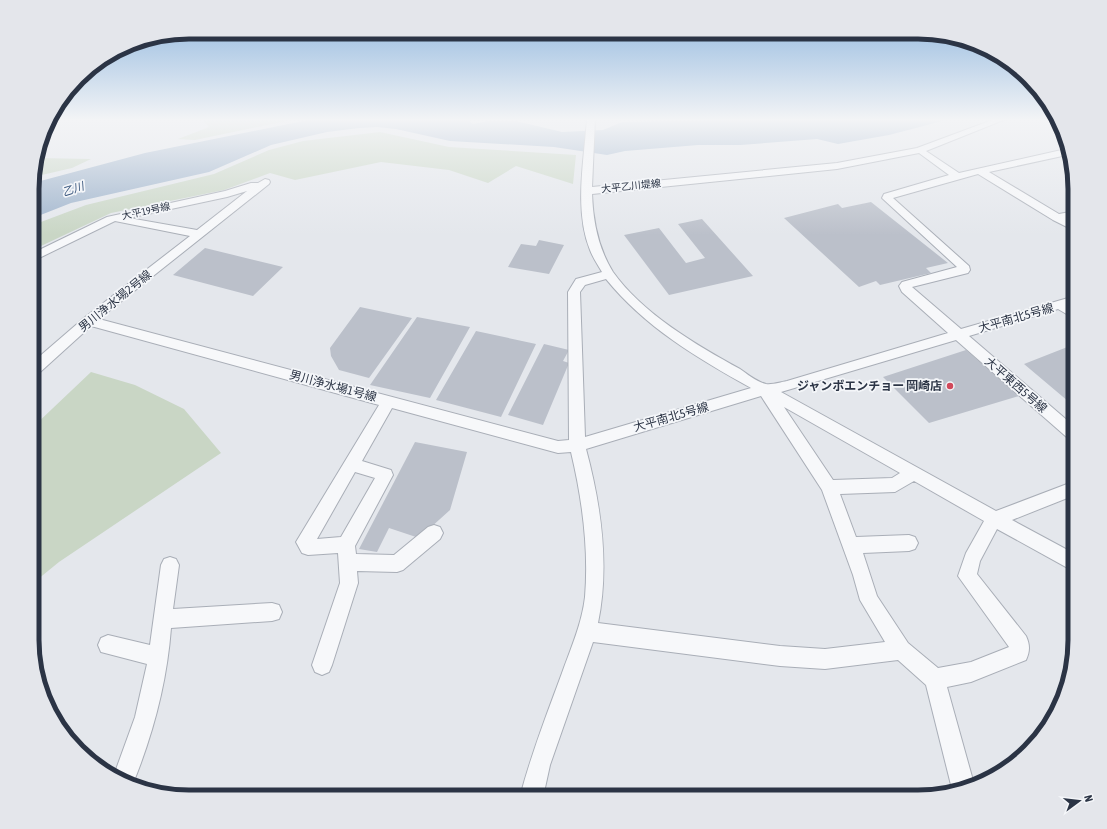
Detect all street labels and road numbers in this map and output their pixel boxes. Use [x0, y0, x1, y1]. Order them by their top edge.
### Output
street label: 大平乙川堤線 [601, 177, 661, 195]
street label: 大平19号線 [121, 200, 171, 222]
street label: 男川浄水場2号線 [76, 267, 154, 335]
street label: 大平南北5号線 [977, 301, 1055, 335]
street label: 大平東西5号線 [982, 354, 1050, 416]
street label: 男川浄水場1号線 [288, 368, 378, 404]
street label: 大平南北5号線 [632, 400, 710, 434]

